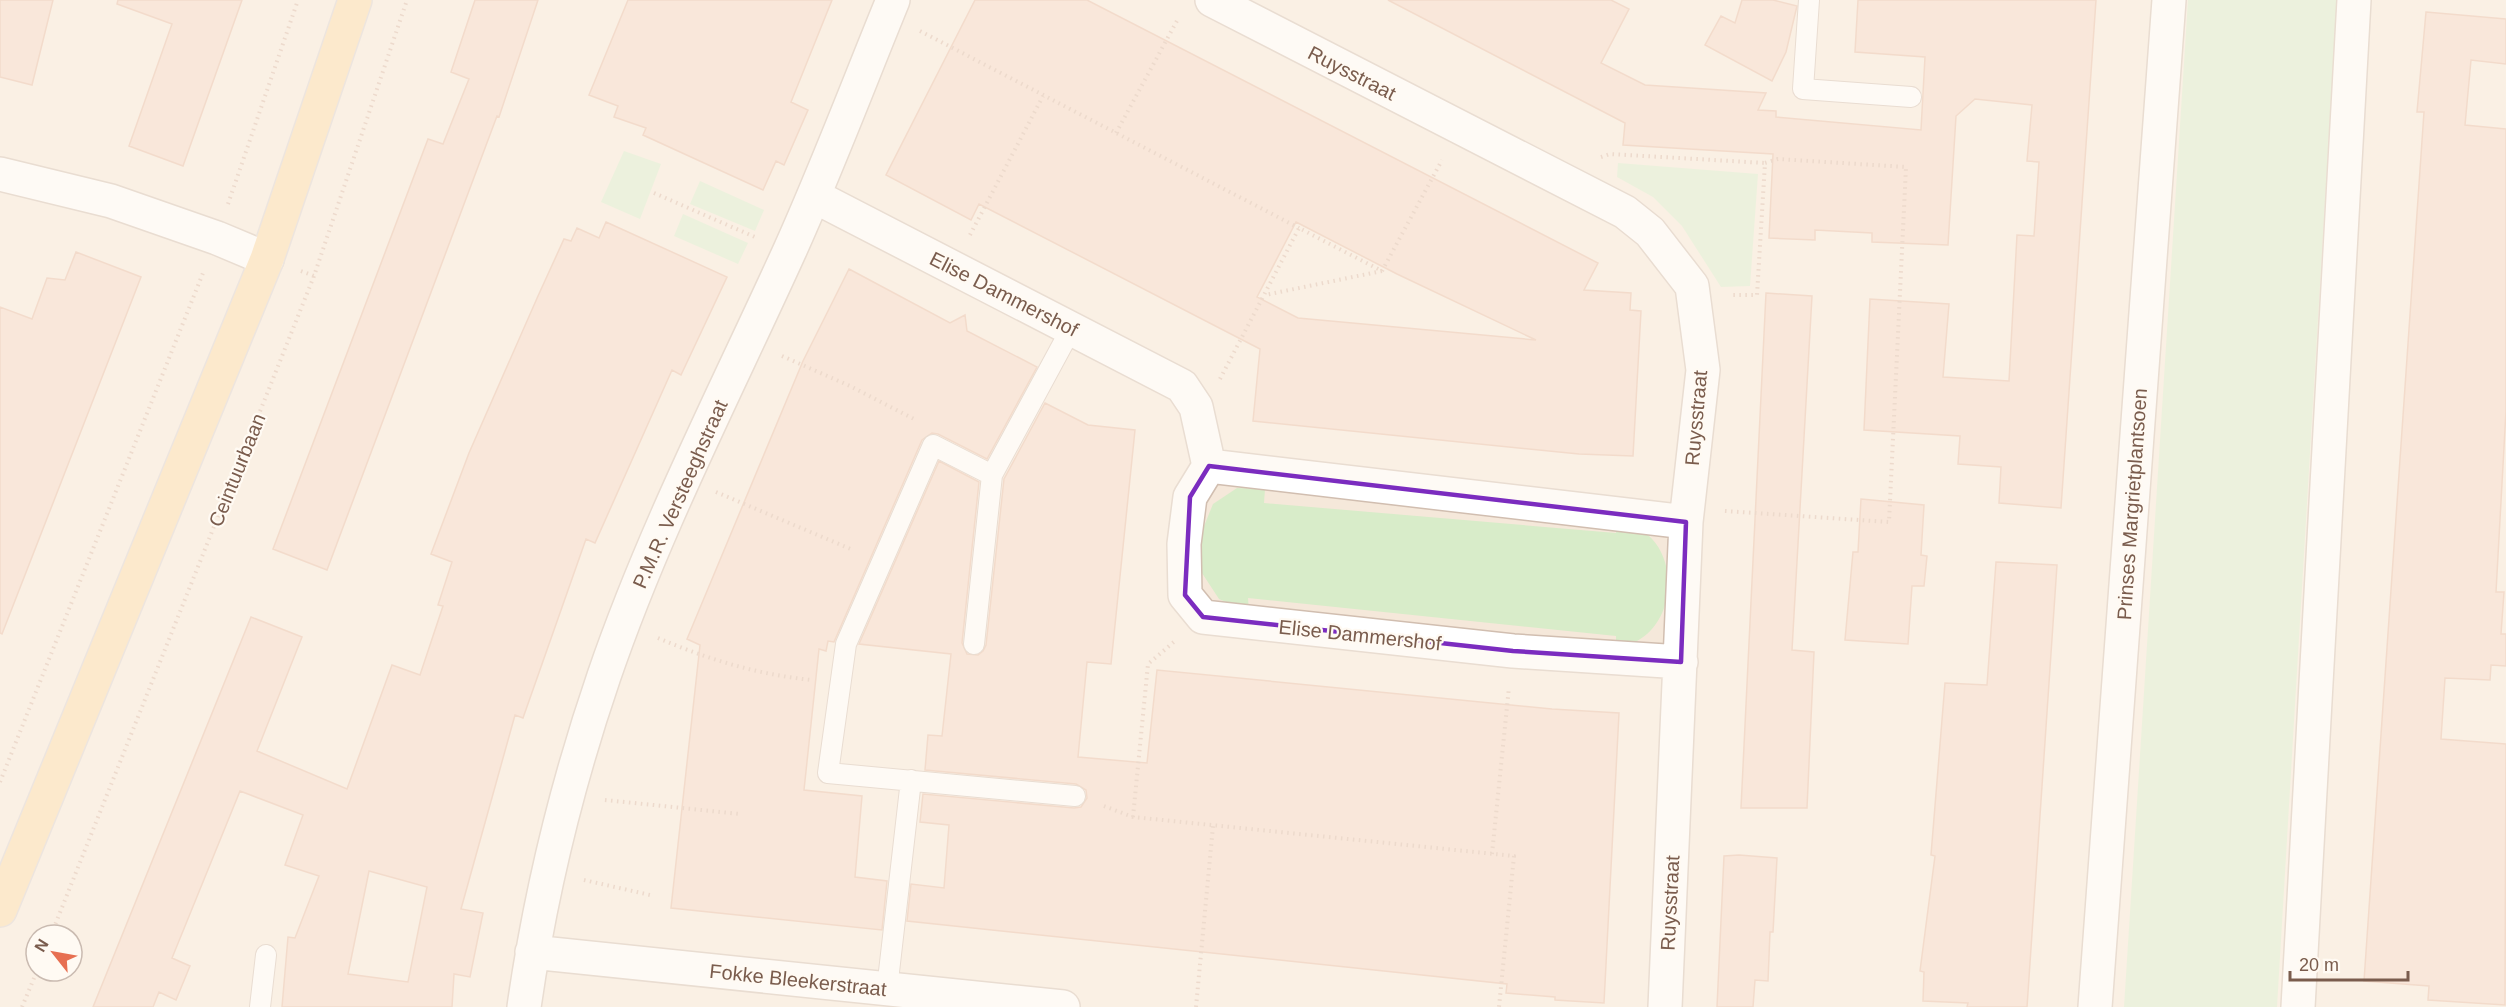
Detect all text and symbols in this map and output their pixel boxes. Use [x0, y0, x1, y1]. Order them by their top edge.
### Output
street label: Ruysstraat [1304, 41, 1400, 105]
street label: Elise Dammershof [926, 247, 1082, 341]
street label: Ruysstraat [1681, 369, 1711, 467]
street label: Prinses Margrietplantsoen [2113, 387, 2151, 621]
street label: P.M.R. Versteeghstraat [628, 396, 732, 592]
street label: Ceintuurbaan [204, 410, 270, 530]
street label: Elise Dammershof [1278, 616, 1443, 655]
street label: Ruysstraat [1657, 854, 1684, 951]
north arrow [24, 923, 84, 983]
text: N [31, 936, 52, 955]
scale bar [2290, 944, 2408, 982]
text: 20 m [2299, 955, 2339, 975]
street label: Fokke Bleekerstraat [708, 960, 888, 1000]

